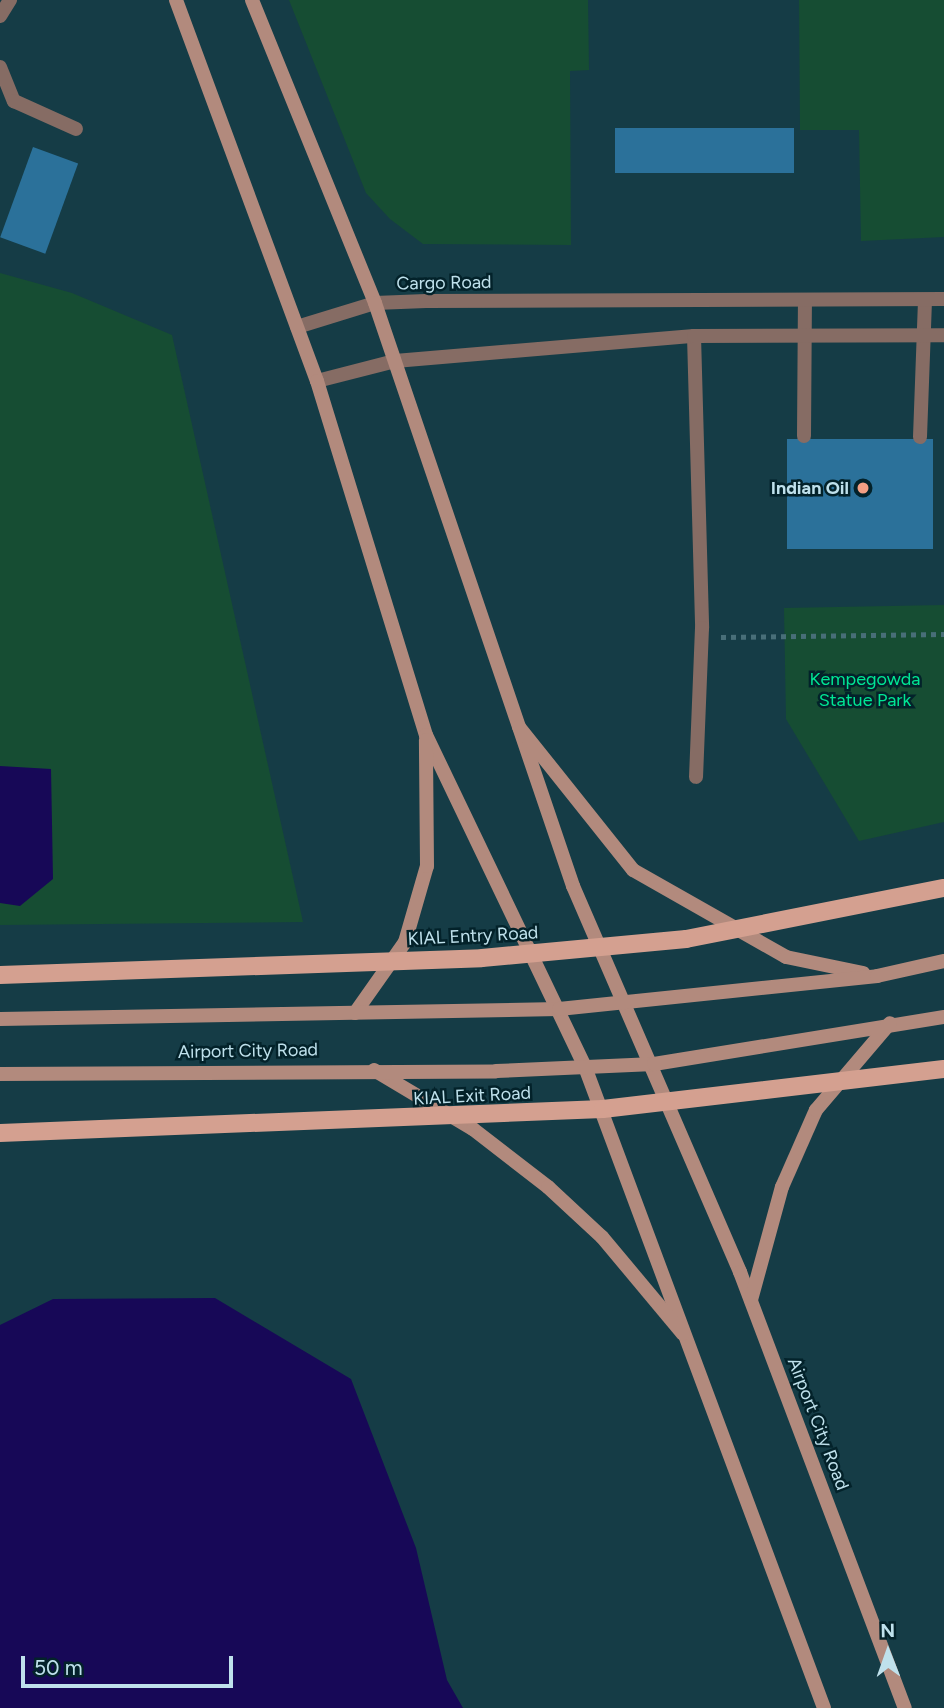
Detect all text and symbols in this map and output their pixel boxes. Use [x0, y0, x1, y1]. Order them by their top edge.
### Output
street label: Cargo Road [396, 271, 492, 295]
place label: Indian Oil [771, 477, 849, 499]
marker: Indian Oil [855, 480, 871, 496]
park label: Kempegowda Statue Park [810, 669, 920, 712]
street label: KIAL Entry Road [407, 922, 539, 950]
street label: Airport City Road [178, 1039, 318, 1063]
street label: KIAL Exit Road [413, 1082, 531, 1110]
street label: Airport City Road [783, 1355, 853, 1493]
north arrow [853, 1617, 923, 1687]
text: N [880, 1619, 895, 1642]
scale bar [24, 1642, 236, 1686]
text: 50 m [34, 1655, 83, 1680]

